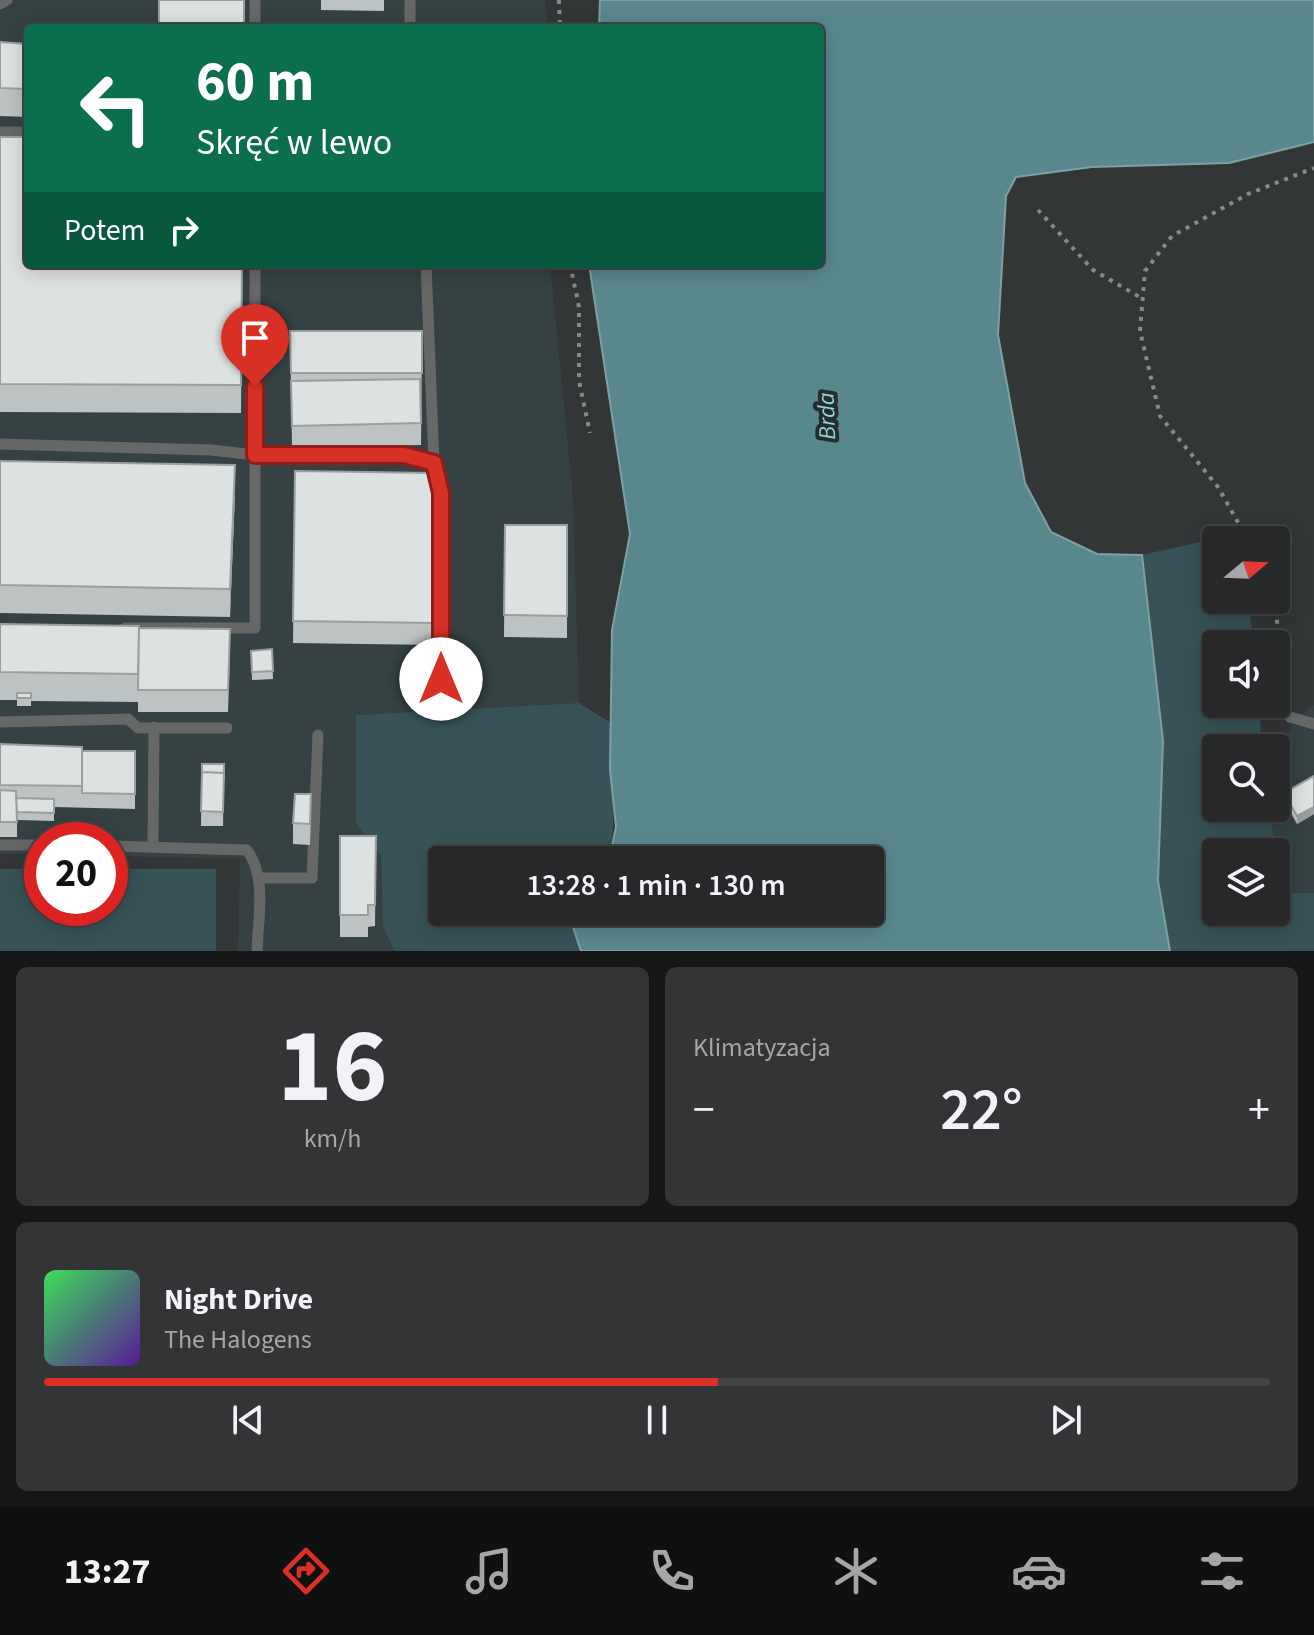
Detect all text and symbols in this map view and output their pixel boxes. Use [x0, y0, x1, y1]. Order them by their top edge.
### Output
text: 60 m [196, 43, 314, 122]
icon: left [64, 56, 168, 160]
text: Skręć w lewo [196, 117, 392, 168]
icon: right [162, 208, 206, 252]
text: Potem [64, 209, 146, 252]
pin [221, 304, 289, 386]
icon: arrive [233, 316, 277, 360]
water label: Brda [809, 392, 845, 440]
north arrow [1202, 526, 1290, 614]
map controls [1202, 526, 1290, 926]
button: sound [1202, 630, 1290, 718]
position arrow [399, 637, 483, 721]
button: search [1202, 734, 1290, 822]
speed limit sign: 20 [24, 822, 128, 926]
button: layers [1202, 838, 1290, 926]
text: 13:28 · 1 min · 130 m [526, 864, 786, 907]
text: 16 [278, 994, 387, 1142]
text: Klimatyzacja [693, 1029, 831, 1066]
text: 22° [940, 1068, 1023, 1153]
text: − [693, 1079, 715, 1142]
text: + [1248, 1079, 1270, 1142]
text: km/h [304, 1120, 361, 1157]
text: Night Drive [164, 1278, 313, 1321]
text: The Halogens [164, 1321, 312, 1358]
icon: previous [226, 1398, 270, 1442]
icon: pause [635, 1398, 679, 1442]
icon: next [1044, 1398, 1088, 1442]
icon: directions [278, 1543, 334, 1599]
icon: music [461, 1543, 517, 1599]
icon: phone [644, 1543, 700, 1599]
icon: climate [828, 1543, 884, 1599]
icon: car [1011, 1543, 1067, 1599]
icon: filters [1194, 1543, 1250, 1599]
text: 13:27 [64, 1546, 150, 1597]

